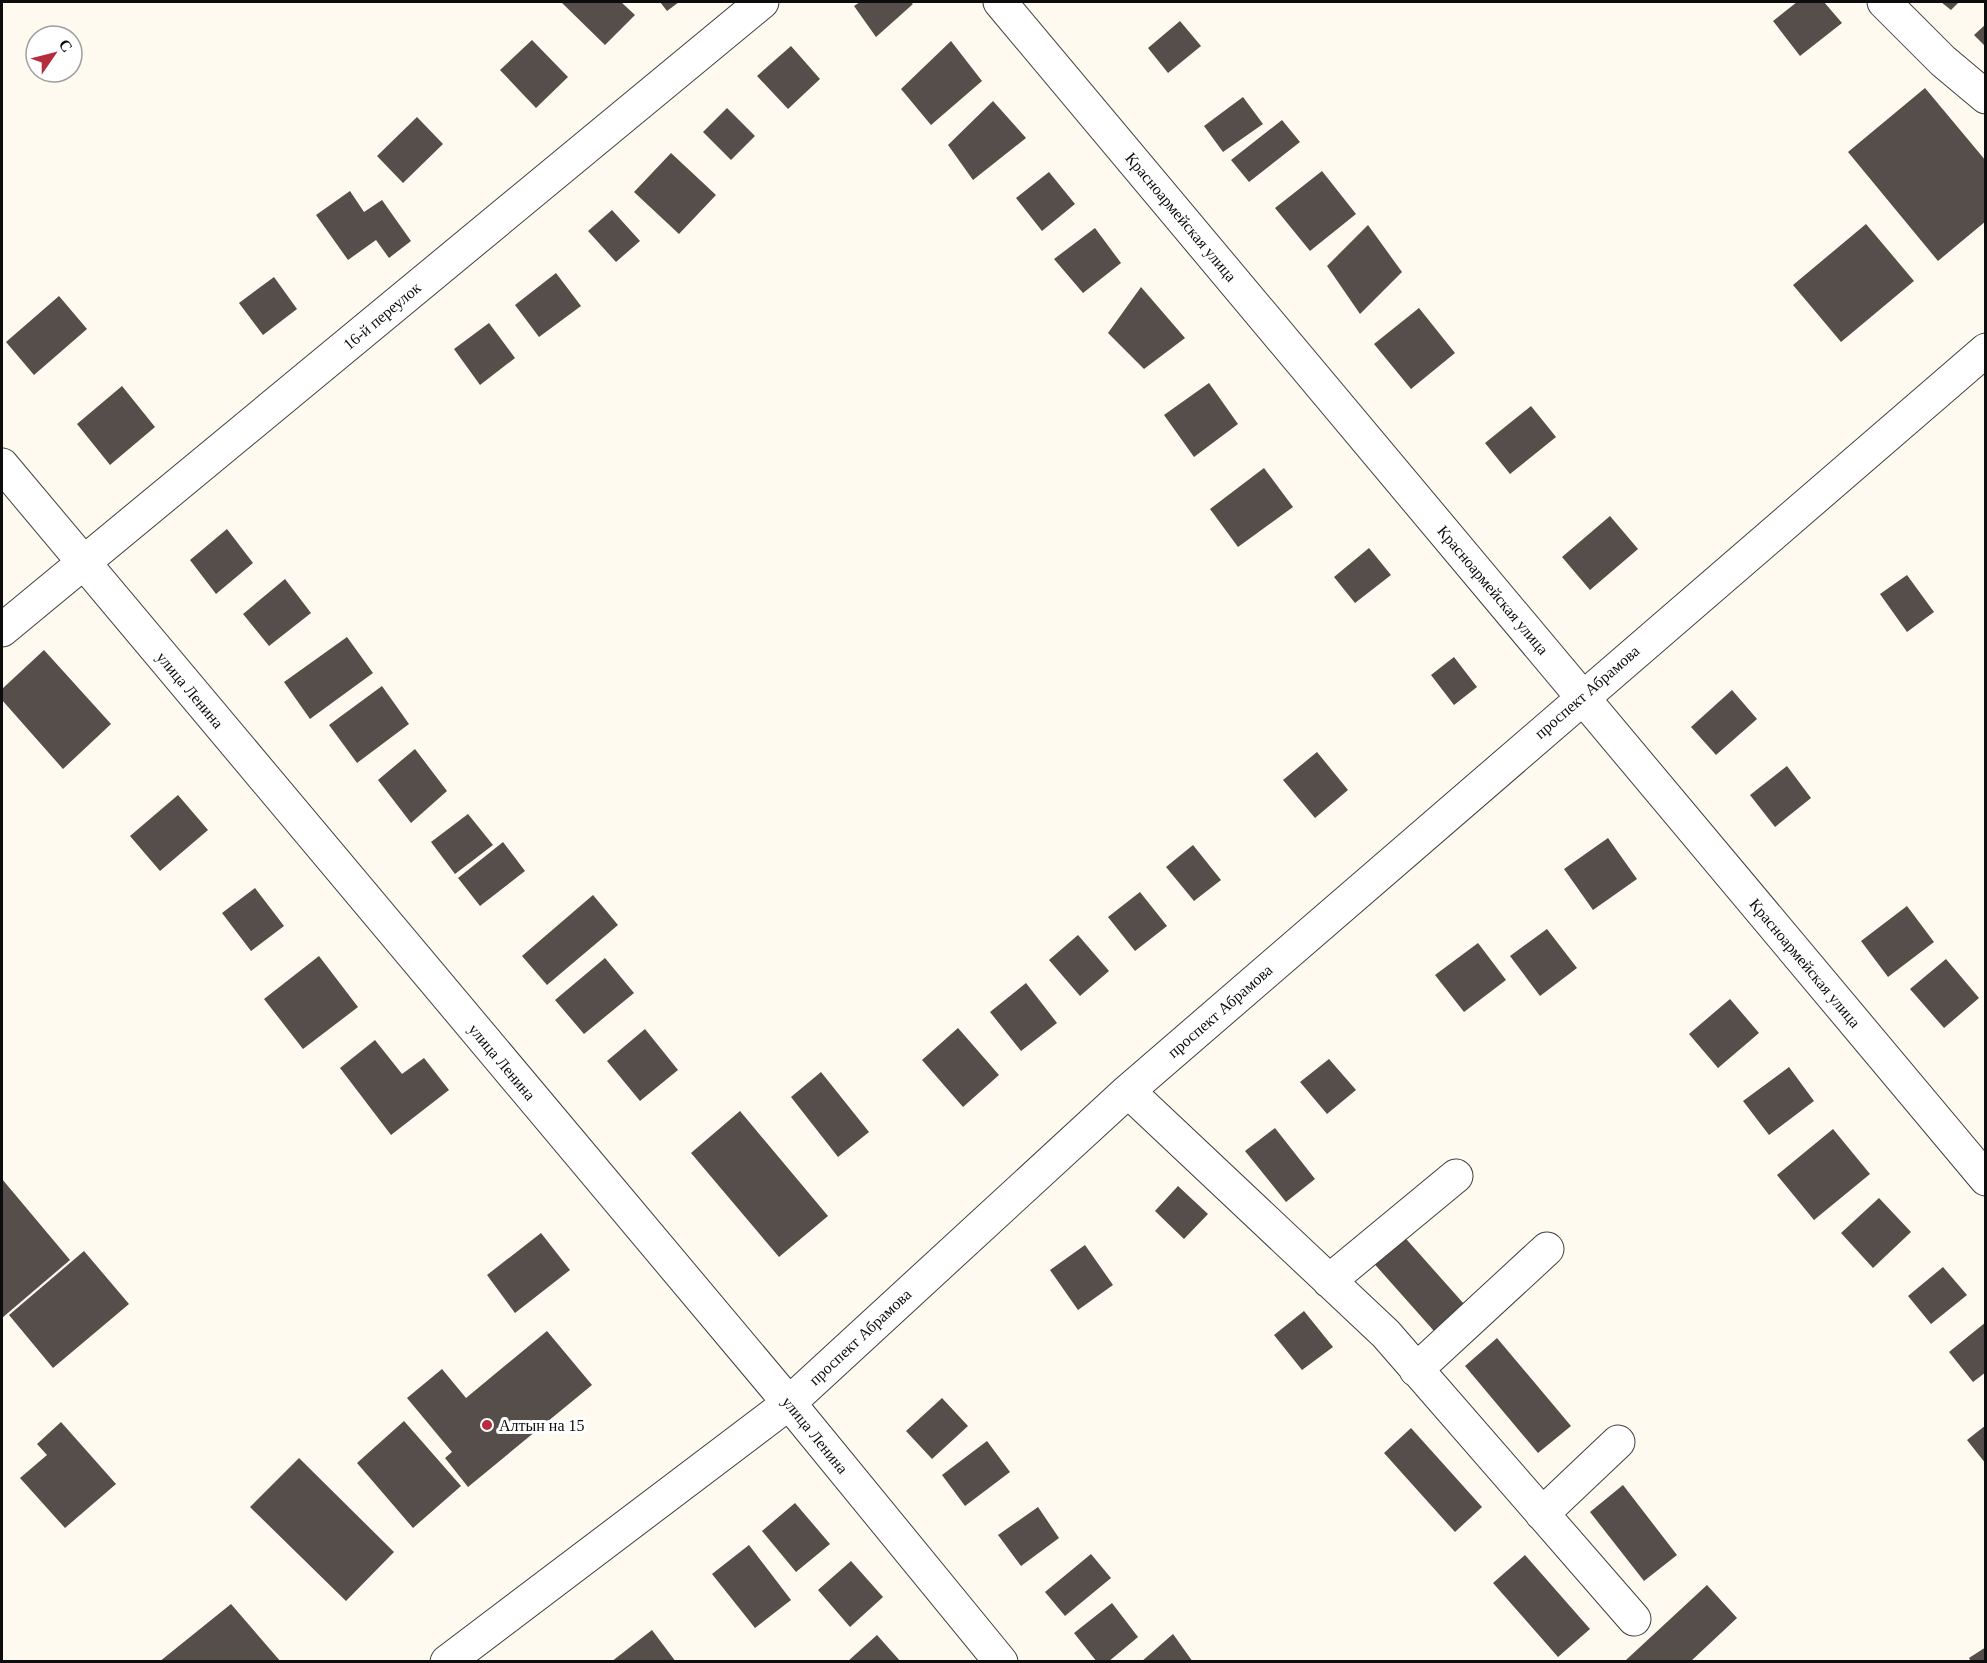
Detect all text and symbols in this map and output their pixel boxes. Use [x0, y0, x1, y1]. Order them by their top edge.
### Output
north arrow [24, 24, 84, 84]
text: С [56, 36, 76, 55]
street label: Красноармейская улица [1121, 149, 1240, 285]
street label: 16-й переулок [340, 279, 425, 354]
street label: Красноармейская улица [1433, 522, 1552, 658]
street label: проспект Абрамова [1531, 642, 1643, 743]
street label: улица Ленина [152, 648, 227, 732]
street label: Красноармейская улица [1745, 895, 1864, 1031]
street label: проспект Абрамова [1164, 961, 1276, 1062]
street label: улица Ленина [464, 1020, 539, 1104]
street label: проспект Абрамова [806, 1285, 915, 1389]
street label: улица Ленина [778, 1393, 851, 1478]
place label: Алтын на 15 [499, 1417, 585, 1434]
marker: Алтын на 15 [480, 1418, 494, 1432]

